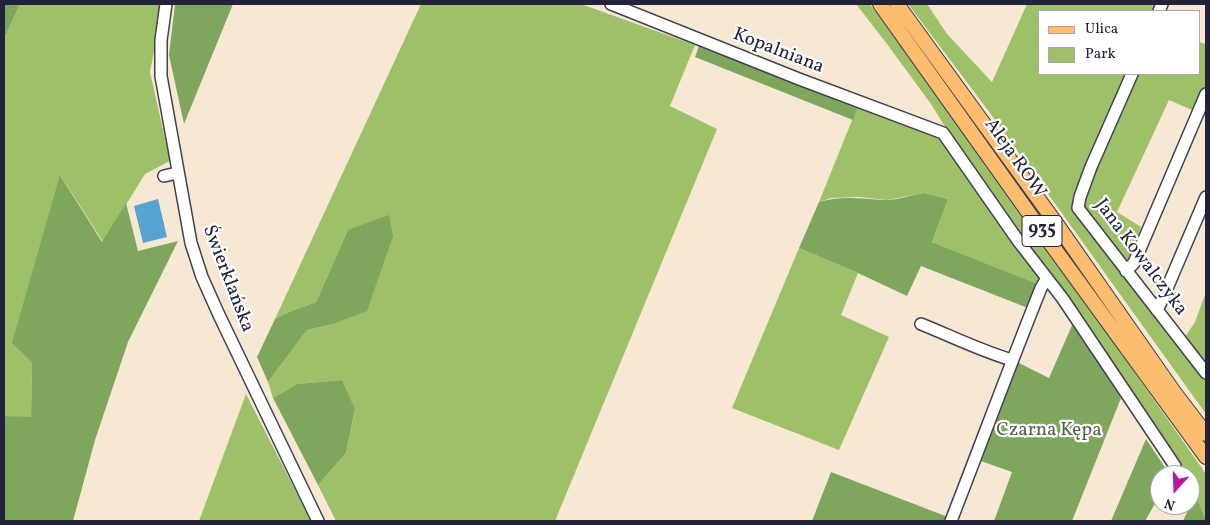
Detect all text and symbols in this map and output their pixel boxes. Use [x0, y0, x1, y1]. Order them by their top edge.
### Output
legend [1038, 10, 1200, 75]
text: Ulica [1085, 19, 1118, 40]
street label: Kopalniana [729, 24, 827, 80]
text: Park [1085, 44, 1116, 65]
street label: Aleja ROW [978, 115, 1050, 203]
street label: Jana Kowalczyka [1089, 195, 1191, 321]
road number: 935 [1022, 216, 1062, 247]
street label: Świerklańska [196, 222, 258, 336]
park label: Czarna Kępa [996, 421, 1102, 443]
north arrow [1150, 465, 1200, 515]
text: N [1162, 493, 1178, 514]

